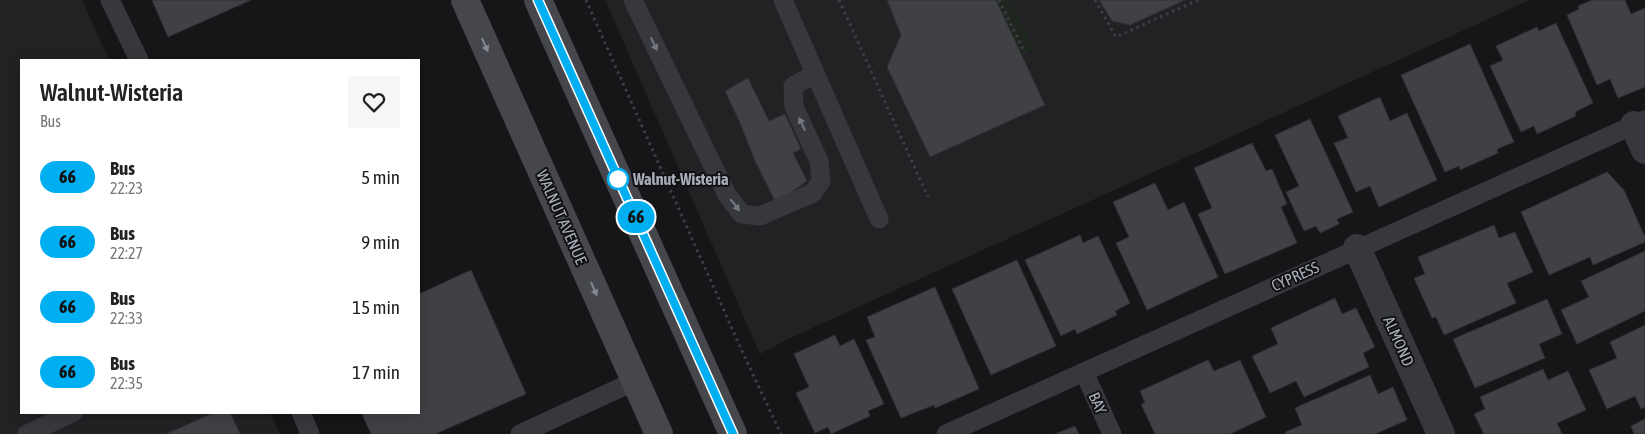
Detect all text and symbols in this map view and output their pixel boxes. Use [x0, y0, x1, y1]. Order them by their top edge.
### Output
one-way arrow [651, 37, 659, 51]
one-way arrow [482, 38, 490, 52]
button: heart [348, 76, 400, 128]
text: Walnut-Wisteria [40, 79, 183, 106]
text: Bus [40, 112, 61, 130]
one-way arrow [798, 117, 806, 131]
text: Bus [110, 157, 135, 179]
text: 66 [59, 166, 76, 187]
text: 5 min [361, 166, 400, 188]
street label: WALNUT AVENUE [533, 167, 591, 267]
marker: Walnut-Wisteria [607, 168, 629, 190]
place label: Walnut-Wisteria [632, 170, 728, 188]
text: 22:23 [110, 179, 143, 197]
one-way arrow [729, 198, 740, 211]
line badge: 66 [614, 201, 658, 233]
text: 66 [628, 206, 644, 227]
text: Bus [110, 222, 135, 244]
text: 66 [59, 231, 76, 252]
text: 9 min [361, 231, 400, 253]
text: 22:27 [110, 244, 143, 262]
street label: CYPRESS [1268, 257, 1322, 294]
one-way arrow [591, 282, 599, 296]
text: Bus [110, 287, 135, 309]
text: 66 [59, 296, 76, 317]
text: 15 min [352, 296, 400, 318]
text: 22:33 [110, 309, 143, 327]
street label: ALMOND [1380, 313, 1418, 369]
text: Bus [110, 352, 135, 374]
text: 66 [59, 361, 76, 382]
text: 17 min [352, 361, 400, 383]
text: 22:35 [110, 374, 143, 392]
street label: BAY [1085, 389, 1111, 417]

